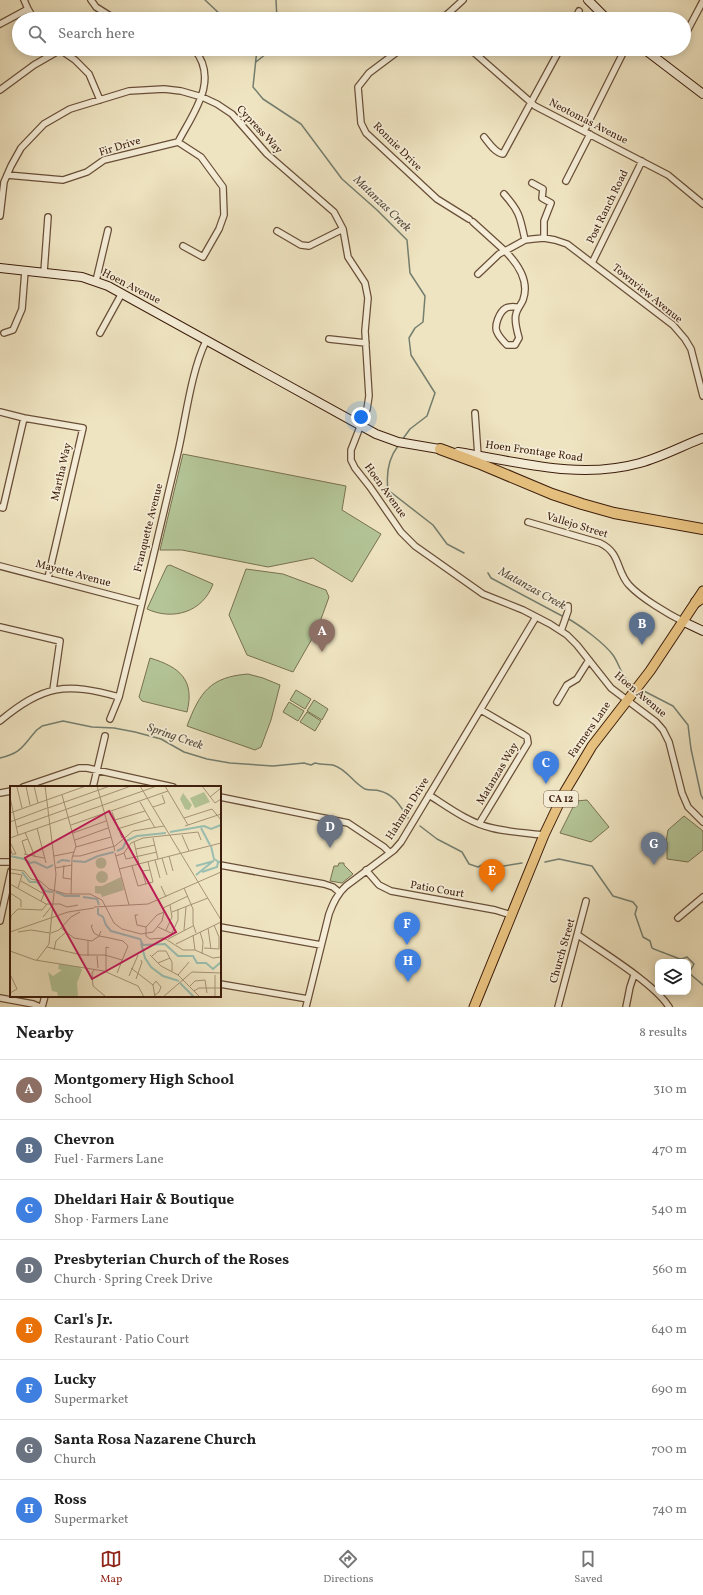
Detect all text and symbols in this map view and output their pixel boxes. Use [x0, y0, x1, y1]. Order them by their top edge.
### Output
search box [12, 12, 691, 56]
icon: search [26, 23, 48, 45]
text: Search here [58, 24, 135, 45]
street label: Neotomas Avenue [546, 96, 630, 148]
street label: Cypress Way [233, 102, 285, 158]
street label: Ronnie Drive [369, 119, 425, 175]
street label: Fir Drive [97, 134, 143, 160]
street label: Post Ranch Road [584, 167, 632, 247]
water label: Matanzas Creek [349, 172, 415, 236]
street label: Townview Avenue [609, 261, 685, 327]
street label: Hoen Avenue [99, 266, 163, 308]
your location [351, 407, 371, 427]
street label: Hoen Frontage Road [484, 438, 584, 466]
street label: Martha Way [48, 441, 76, 503]
street label: Hoen Avenue [360, 461, 410, 521]
street label: Franquette Avenue [131, 482, 167, 574]
street label: Vallejo Street [544, 509, 610, 543]
street label: Mayette Avenue [34, 557, 112, 591]
water label: Matanzas Creek [494, 563, 569, 614]
pin: B [629, 612, 655, 645]
pin: A [309, 619, 335, 652]
street label: Hoen Avenue [611, 669, 669, 721]
street label: Farmers Lane [565, 699, 615, 761]
water label: Spring Creek [145, 720, 206, 754]
street label: Matanzas Way [473, 740, 523, 808]
pin: C [533, 751, 559, 784]
street label: Hahman Drive [383, 775, 433, 843]
inset map [10, 786, 221, 997]
road number: CA 12 [544, 791, 578, 807]
pin: D [317, 815, 343, 848]
pin: G [641, 832, 667, 865]
pin: E [479, 859, 505, 892]
street label: Patio Court [409, 878, 465, 902]
pin: F [394, 912, 420, 945]
street label: Church Street [547, 917, 579, 985]
pin: H [395, 949, 421, 982]
map controls [655, 959, 691, 995]
button: layers [655, 959, 691, 995]
text: Nearby [16, 1022, 74, 1045]
text: 8 results [639, 1024, 687, 1042]
text: Montgomery High School [54, 1070, 234, 1091]
text: A [24, 1081, 34, 1099]
text: 310 m [653, 1081, 687, 1099]
text: School [54, 1091, 92, 1109]
text: Chevron [54, 1130, 115, 1151]
text: B [25, 1141, 33, 1159]
text: 470 m [652, 1141, 687, 1159]
text: Fuel · Farmers Lane [54, 1151, 164, 1169]
text: Dheldari Hair & Boutique [54, 1190, 234, 1211]
text: C [25, 1201, 33, 1219]
text: 540 m [651, 1201, 687, 1219]
text: Shop · Farmers Lane [54, 1211, 169, 1229]
text: Presbyterian Church of the Roses [54, 1250, 289, 1271]
text: D [24, 1261, 34, 1279]
text: 560 m [652, 1261, 687, 1279]
text: Church · Spring Creek Drive [54, 1271, 213, 1289]
text: Carl's Jr. [54, 1310, 113, 1331]
text: E [25, 1321, 33, 1339]
text: 640 m [651, 1321, 687, 1339]
text: Restaurant · Patio Court [54, 1331, 189, 1349]
text: Lucky [54, 1370, 96, 1391]
text: F [25, 1381, 33, 1399]
text: 690 m [651, 1381, 687, 1399]
text: Supermarket [54, 1391, 129, 1409]
text: Santa Rosa Nazarene Church [54, 1430, 256, 1451]
text: G [24, 1441, 34, 1459]
text: 700 m [651, 1441, 687, 1459]
text: Church [54, 1451, 96, 1469]
text: Ross [54, 1490, 87, 1511]
text: H [24, 1501, 34, 1519]
text: 740 m [653, 1501, 687, 1519]
text: Supermarket [54, 1511, 129, 1529]
tab: Map [100, 1548, 122, 1587]
tab: Directions [323, 1548, 374, 1587]
tab: Saved [574, 1548, 603, 1587]

